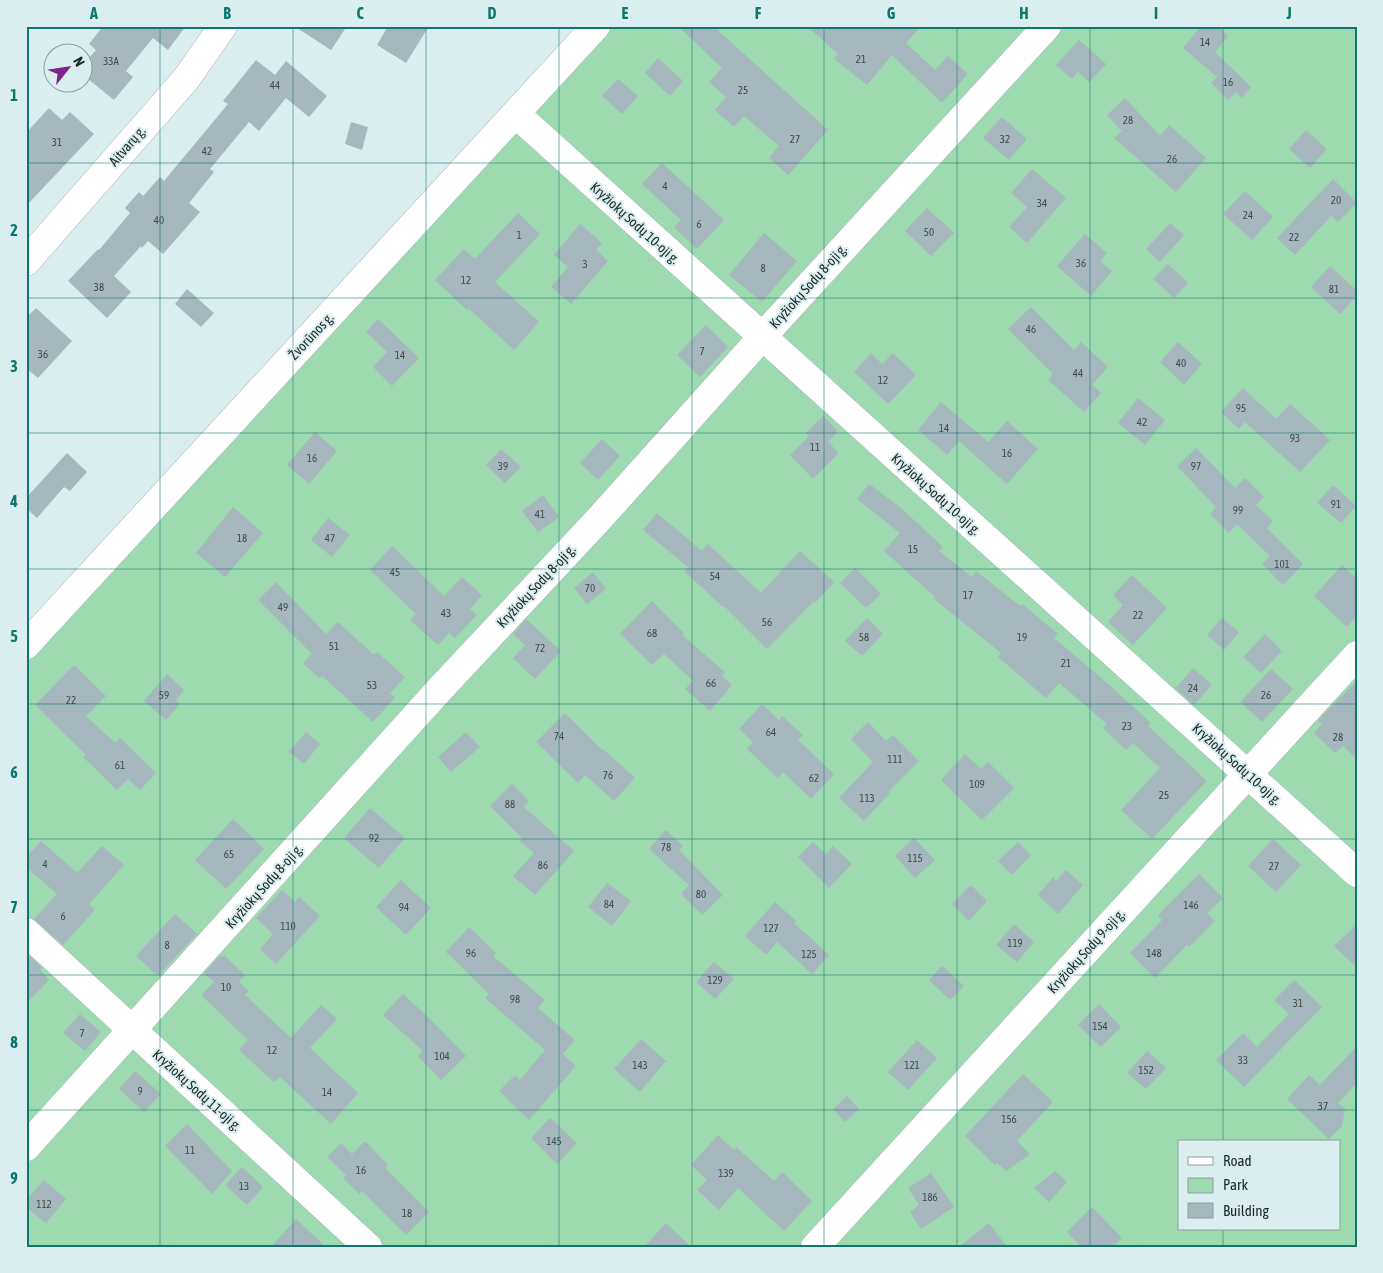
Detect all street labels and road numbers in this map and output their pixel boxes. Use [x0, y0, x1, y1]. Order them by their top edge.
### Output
street label: Aitvarų g. [105, 123, 149, 169]
street label: Kryžiokų Sodų 10-oji g. [587, 179, 683, 267]
street label: Kryžiokų Sodų 8-oji g. [766, 241, 850, 331]
street label: Žvorūnos g. [285, 309, 337, 363]
street label: Kryžiokų Sodų 10-oji g. [888, 450, 984, 538]
street label: Kryžiokų Sodų 8-oji g. [493, 541, 579, 631]
street label: Kryžiokų Sodų 10-oji g. [1189, 720, 1285, 808]
street label: Kryžiokų Sodų 8-oji g. [222, 841, 306, 931]
street label: Kryžiokų Sodų 9-oji g. [1044, 906, 1128, 996]
street label: Kryžiokų Sodų 11-oji g. [149, 1046, 245, 1134]

